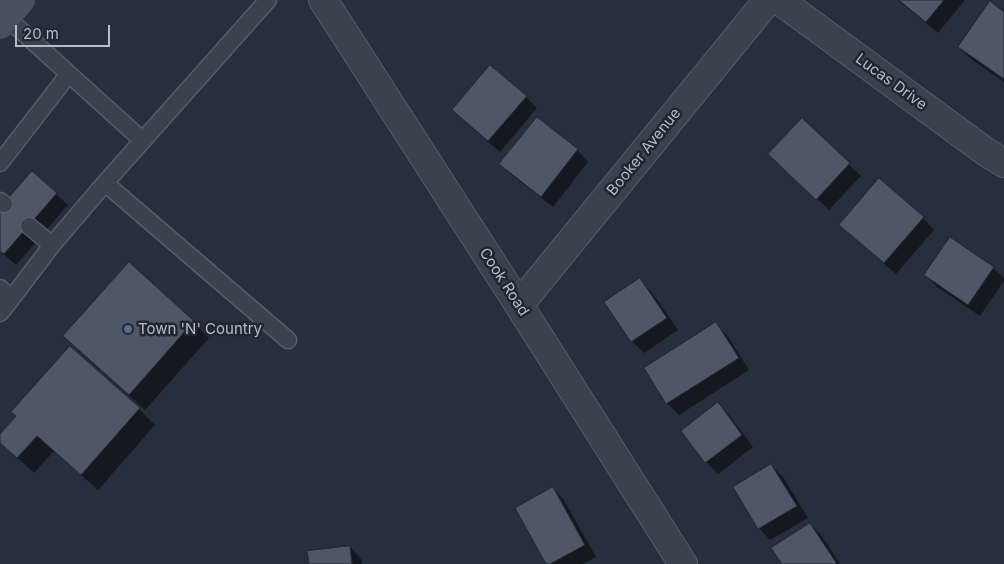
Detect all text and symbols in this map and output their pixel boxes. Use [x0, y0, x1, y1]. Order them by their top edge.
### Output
scale bar [18, 15, 112, 47]
text: 20 m [23, 24, 59, 43]
street label: Lucas Drive [852, 50, 930, 114]
street label: Booker Avenue [603, 105, 685, 199]
street label: Cook Road [475, 245, 533, 319]
place label: Town 'N' Country [138, 320, 262, 338]
marker: Town 'N' Country [122, 323, 134, 335]

